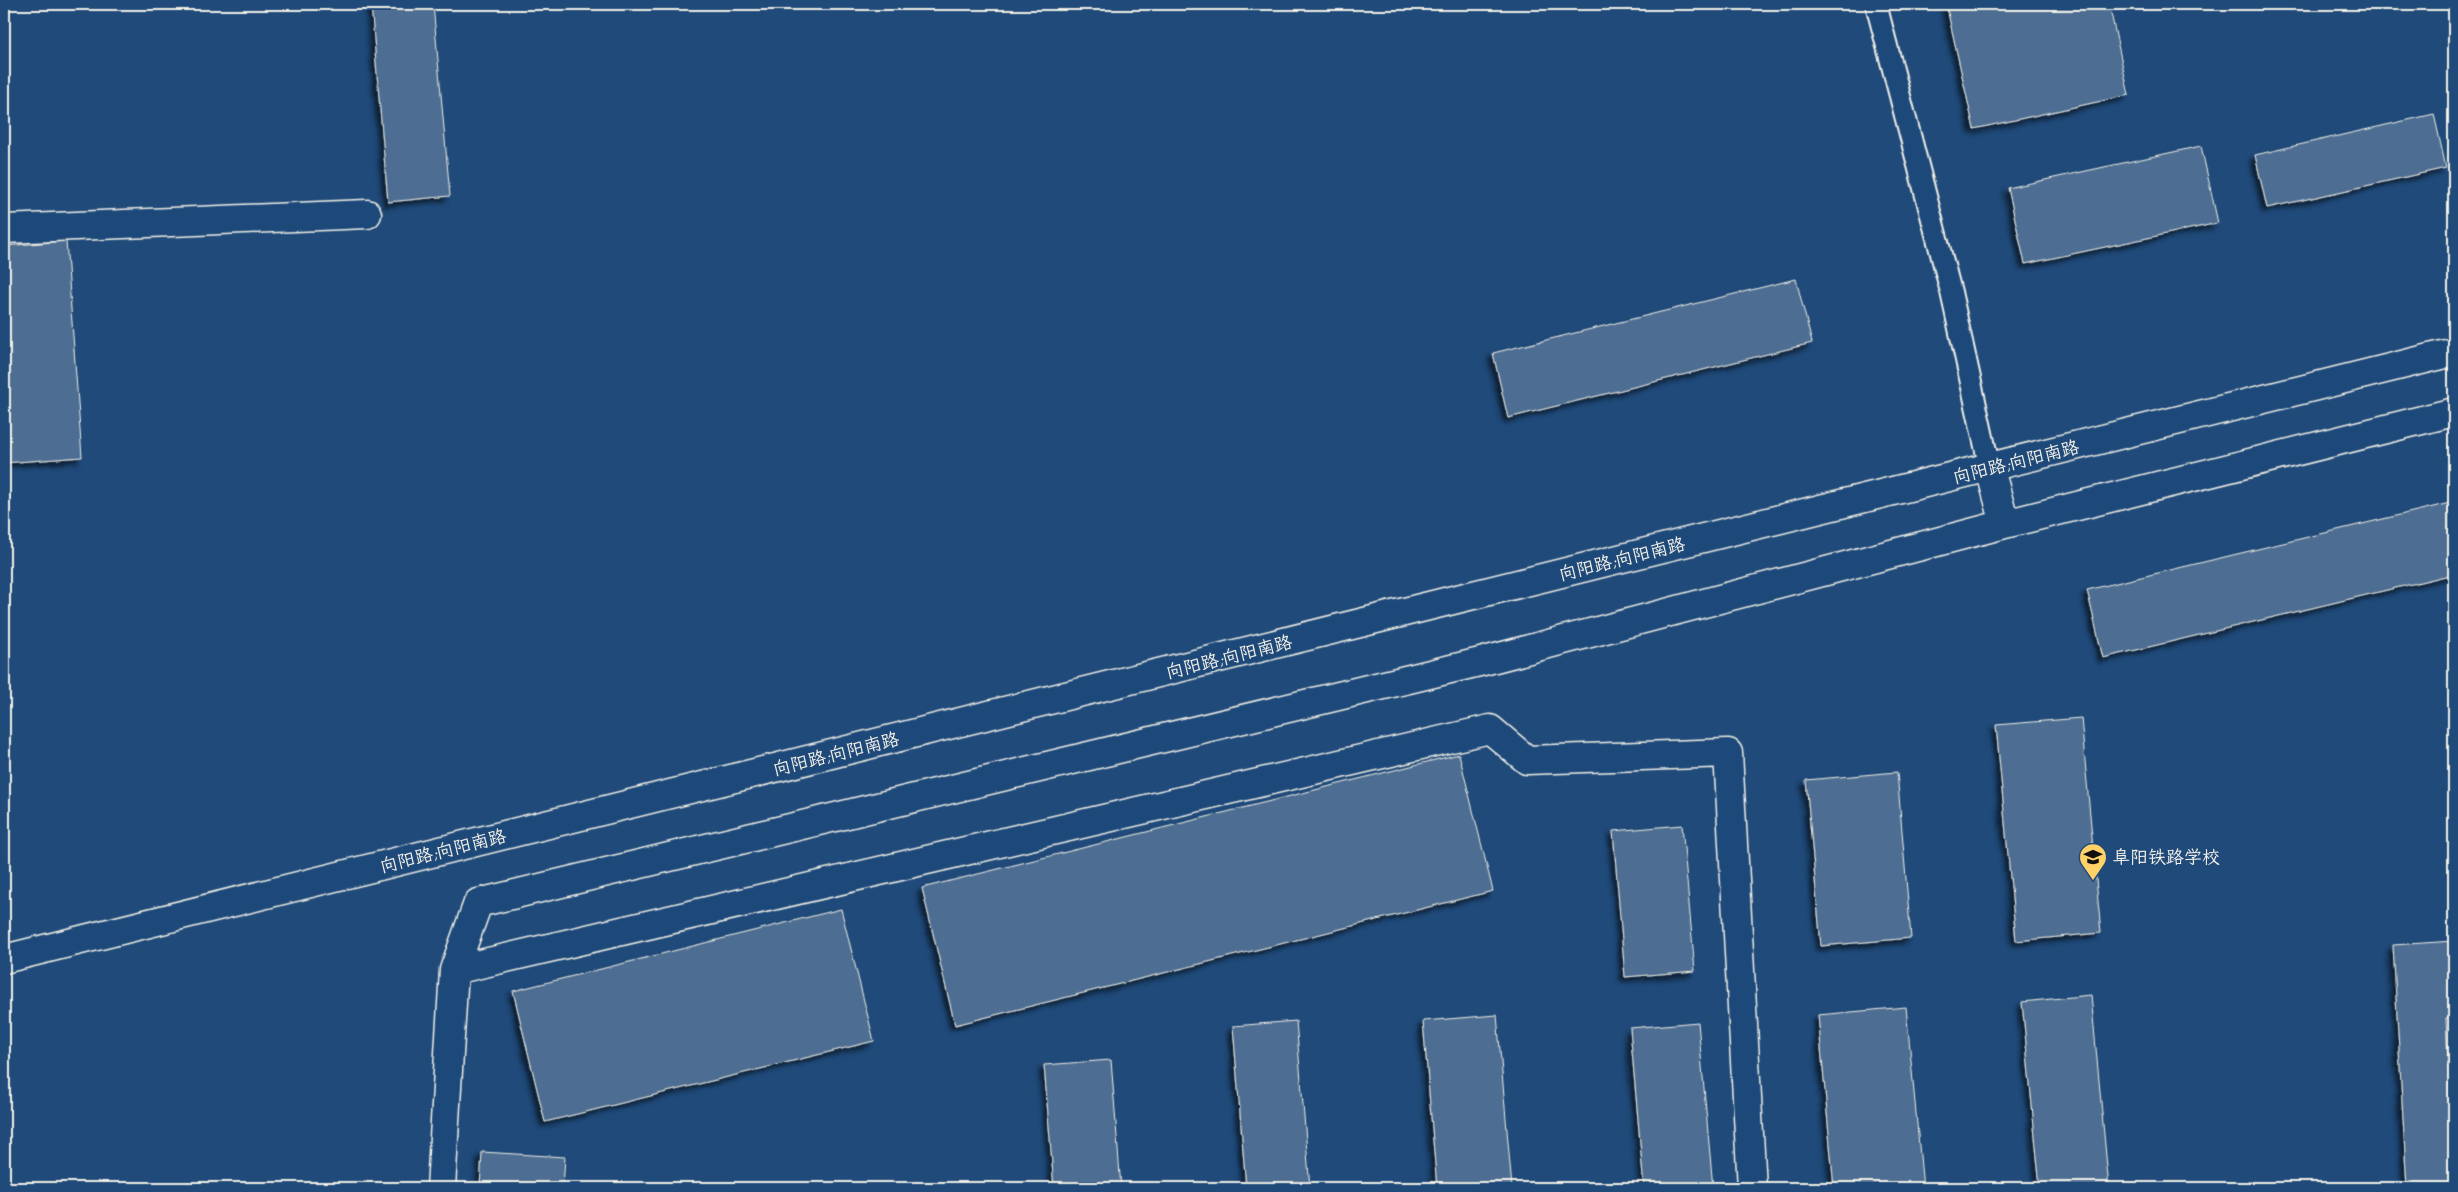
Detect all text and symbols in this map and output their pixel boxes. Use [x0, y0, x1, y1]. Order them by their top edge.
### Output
street label: 向阳路;向阳南路 [1950, 436, 2082, 488]
street label: 向阳路;向阳南路 [1556, 533, 1688, 585]
street label: 向阳路;向阳南路 [1163, 631, 1295, 683]
street label: 向阳路;向阳南路 [770, 728, 902, 780]
street label: 向阳路;向阳南路 [377, 825, 509, 877]
school or university icon: 阜阳铁路学校 [2078, 842, 2108, 881]
place label: 阜阳铁路学校 [2112, 846, 2220, 868]

